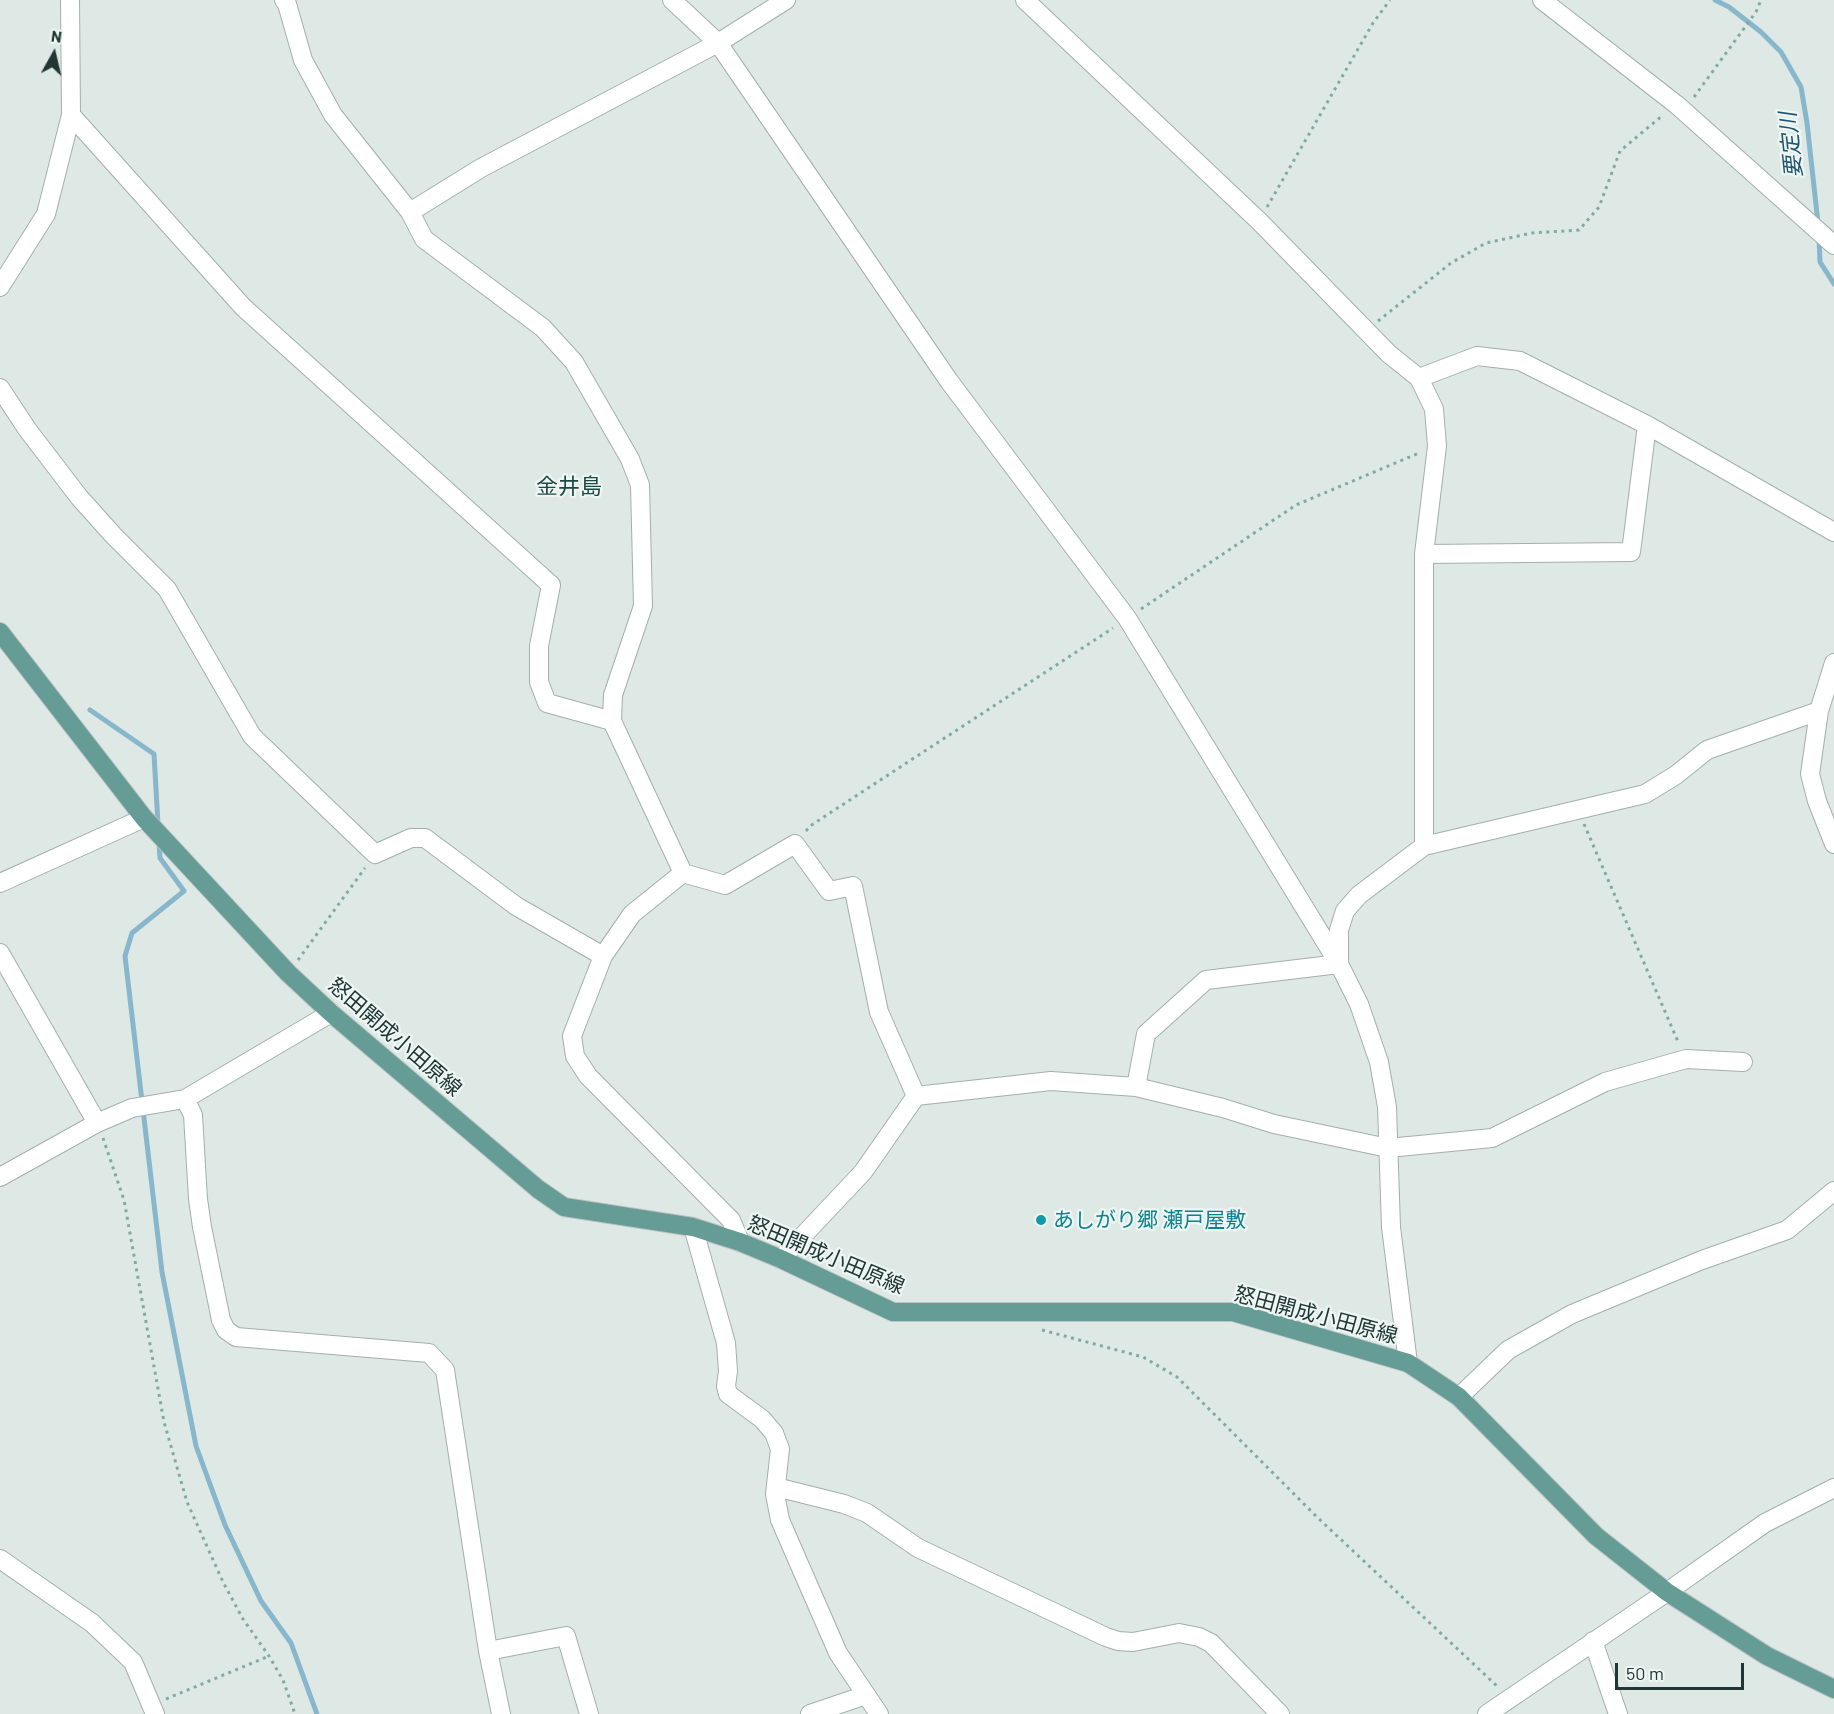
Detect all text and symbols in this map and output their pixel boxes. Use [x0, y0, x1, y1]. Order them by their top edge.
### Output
north arrow [24, 24, 84, 84]
text: N [50, 26, 63, 46]
water label: 要定川 [1774, 111, 1808, 179]
district label: 金井島 [536, 474, 602, 500]
street label: 怒田開成小田原線 [323, 972, 467, 1102]
place label: あしがり郷 瀬戸屋敷 [1053, 1207, 1246, 1233]
street label: 怒田開成小田原線 [744, 1211, 908, 1299]
marker: あしがり郷 瀬戸屋敷 [1034, 1213, 1048, 1227]
street label: 怒田開成小田原線 [1232, 1281, 1400, 1349]
scale bar [1618, 1651, 1747, 1689]
text: 50 m [1626, 1662, 1664, 1684]

